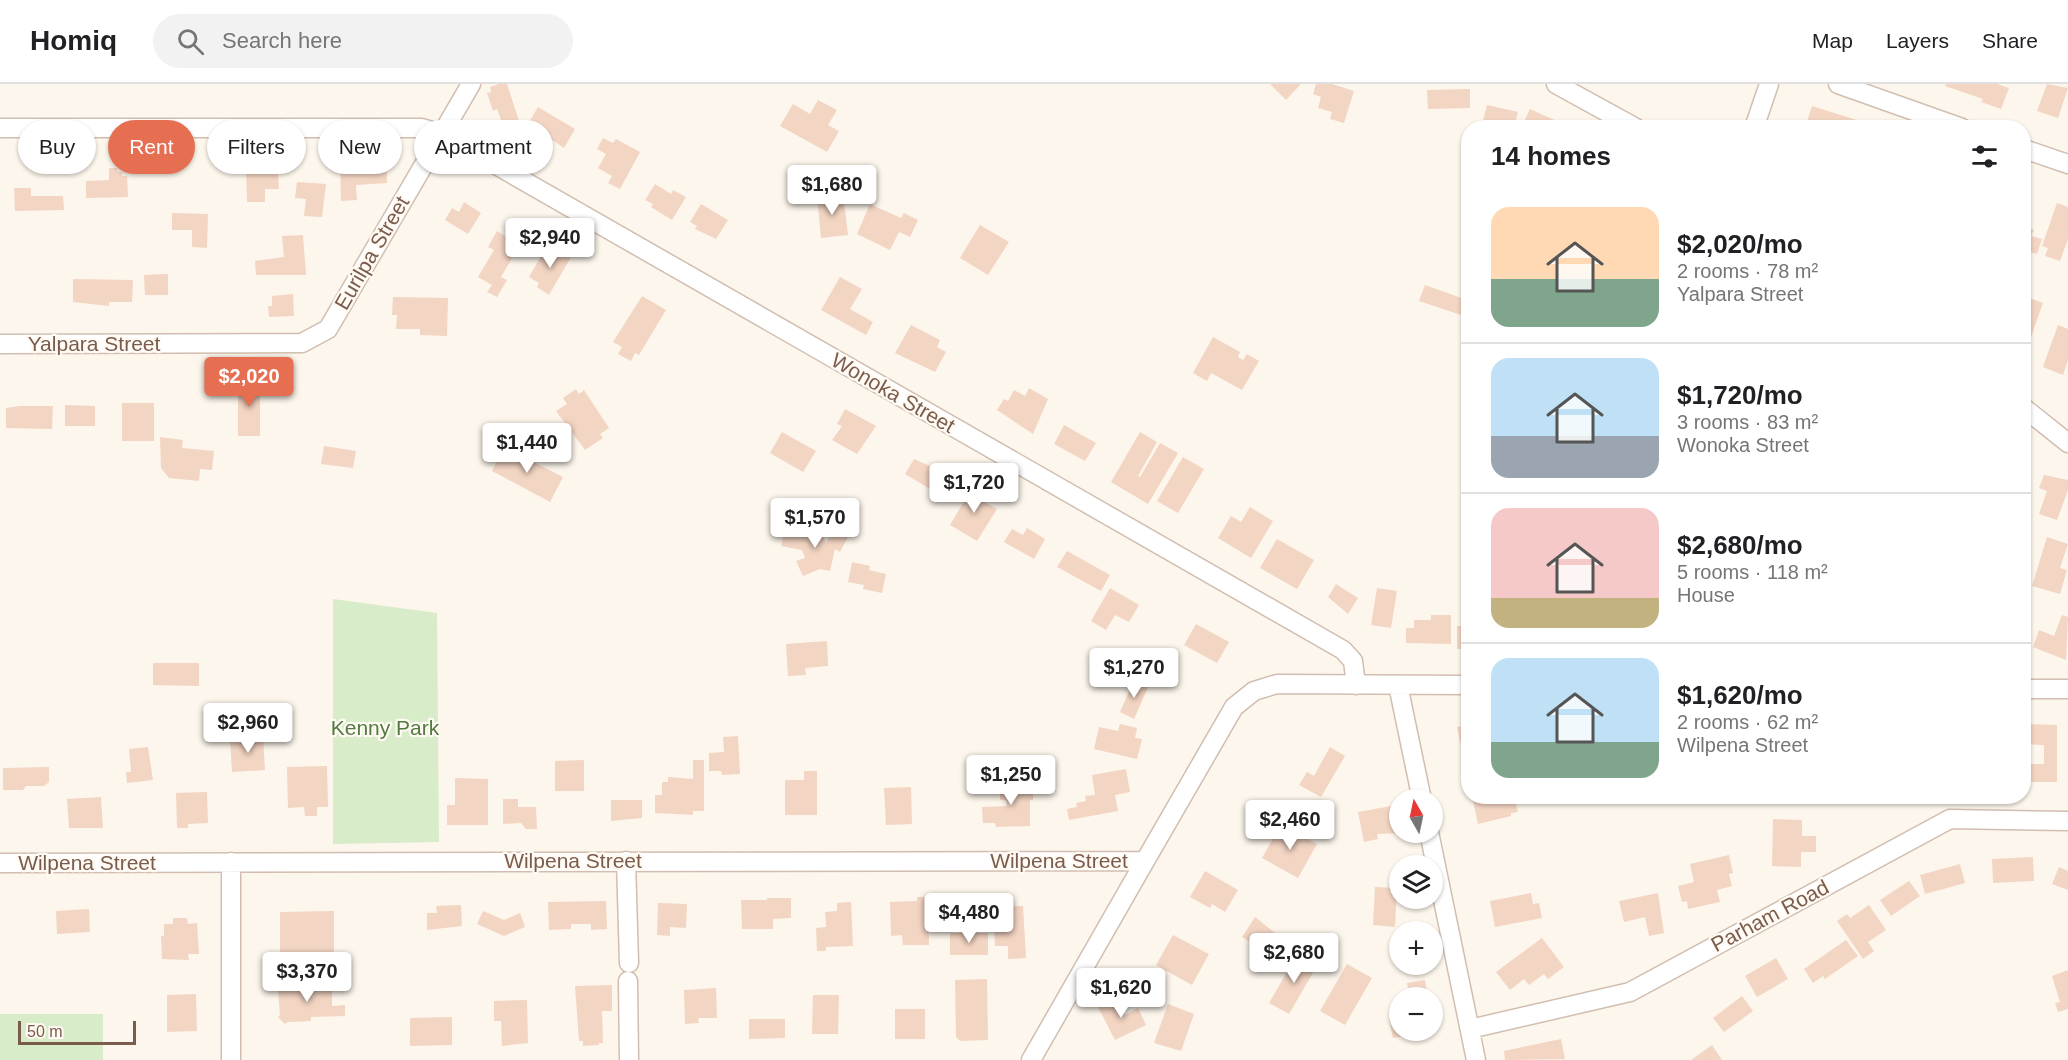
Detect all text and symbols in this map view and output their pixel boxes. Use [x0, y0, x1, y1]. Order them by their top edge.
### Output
search box [153, 14, 573, 68]
text: Homiq [30, 25, 117, 56]
icon: search [174, 25, 207, 58]
text: Search here [222, 28, 342, 53]
text: Map [1812, 29, 1853, 52]
text: Layers [1886, 29, 1949, 52]
text: Share [1982, 29, 2038, 52]
chip: Buy [18, 120, 96, 174]
chip: Rent [108, 120, 195, 174]
chip: Filters [207, 120, 306, 174]
chip: New [318, 120, 402, 174]
chip: Apartment [414, 120, 553, 174]
icon: filters [1968, 140, 2001, 173]
text: 14 homes [1491, 141, 1611, 171]
pin: $1,680 [783, 165, 881, 216]
text: $1,680 [801, 173, 863, 195]
street label: Eurilpa Street [330, 192, 413, 314]
pin: $2,940 [501, 218, 599, 269]
text: $2,940 [519, 226, 581, 248]
text: $2,020/mo [1677, 229, 1803, 259]
icon: home [1539, 231, 1611, 303]
text: 2 rooms · 78 m² [1677, 260, 1818, 282]
text: Yalpara Street [1677, 283, 1803, 305]
street label: Yalpara Street [28, 332, 161, 355]
street label: Wonoka Street [828, 348, 959, 437]
pin: $2,020 [200, 357, 298, 408]
text: $2,020 [218, 365, 280, 387]
text: $1,720/mo [1677, 380, 1803, 410]
icon: home [1539, 382, 1611, 454]
text: 3 rooms · 83 m² [1677, 411, 1818, 433]
pin: $1,440 [478, 423, 576, 474]
text: $1,440 [496, 431, 558, 453]
text: Wonoka Street [1677, 434, 1809, 456]
pin: $1,720 [925, 463, 1023, 514]
text: $1,720 [943, 471, 1005, 493]
pin: $1,570 [766, 498, 864, 549]
text: $1,570 [784, 506, 846, 528]
text: $2,680/mo [1677, 530, 1803, 560]
icon: home [1539, 532, 1611, 604]
text: 5 rooms · 118 m² [1677, 561, 1828, 583]
text: House [1677, 584, 1735, 606]
pin: $1,270 [1085, 648, 1183, 699]
text: $1,270 [1103, 656, 1165, 678]
text: $1,620/mo [1677, 680, 1803, 710]
icon: home [1539, 682, 1611, 754]
pin: $2,960 [199, 703, 297, 754]
text: $2,960 [217, 711, 279, 733]
text: 2 rooms · 62 m² [1677, 711, 1818, 733]
park label: Kenny Park [331, 716, 440, 739]
text: Wilpena Street [1677, 734, 1808, 756]
pin: $1,250 [962, 755, 1060, 806]
text: $1,250 [980, 763, 1042, 785]
north arrow [1389, 789, 1443, 843]
map controls [1389, 789, 1443, 1041]
pin: $2,460 [1241, 800, 1339, 851]
text: $2,460 [1259, 808, 1321, 830]
street label: Wilpena Street [504, 849, 642, 872]
street label: Wilpena Street [990, 849, 1128, 872]
street label: Wilpena Street [18, 851, 156, 874]
button: layers [1389, 855, 1443, 909]
street label: Parham Road [1707, 875, 1832, 956]
pin: $4,480 [920, 893, 1018, 944]
text: $4,480 [938, 901, 1000, 923]
button: + [1389, 921, 1443, 975]
pin: $2,680 [1245, 933, 1343, 984]
text: $2,680 [1263, 941, 1325, 963]
pin: $3,370 [258, 952, 356, 1003]
text: $3,370 [276, 960, 338, 982]
pin: $1,620 [1072, 968, 1170, 1019]
text: $1,620 [1090, 976, 1152, 998]
button: − [1389, 987, 1443, 1041]
scale bar [18, 1018, 136, 1046]
text: 50 m [27, 1023, 63, 1040]

